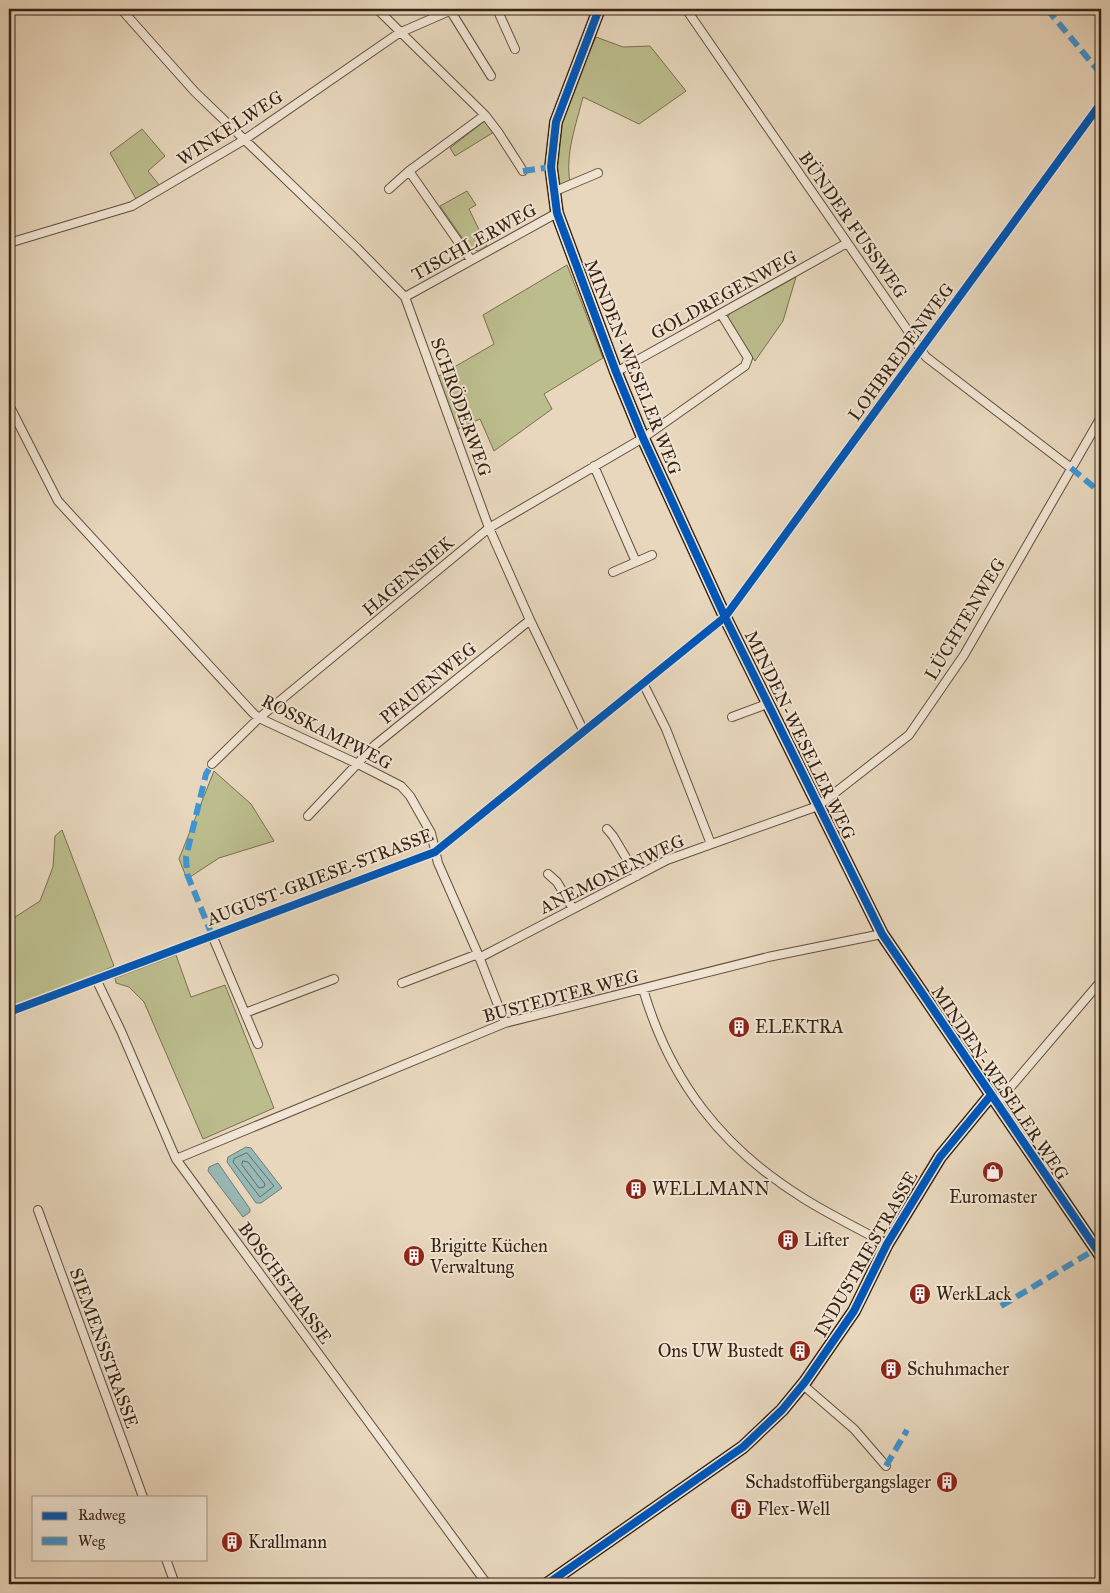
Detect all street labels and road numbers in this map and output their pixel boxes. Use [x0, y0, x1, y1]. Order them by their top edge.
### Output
street label: WINKELWEG [173, 86, 287, 170]
street label: BÜNDER FUSSWEG [794, 147, 913, 303]
street label: TISCHLERWEG [408, 199, 540, 285]
street label: GOLDREGENWEG [647, 246, 801, 344]
street label: MINDEN-WESELER WEG [580, 256, 686, 478]
street label: LOHBREDENWEG [844, 279, 958, 425]
street label: SCHRÖDERWEG [426, 334, 497, 479]
street label: HAGENSIEK [358, 531, 459, 620]
street label: LÜCHTENWEG [919, 553, 1010, 684]
street label: MINDEN-WESELER WEG [740, 627, 860, 843]
street label: PFAUENWEG [375, 637, 481, 729]
street label: ROSSKAMPWEG [258, 690, 396, 774]
street label: AUGUST-GRIESE-STRASSE [203, 824, 436, 931]
street label: ANEMONENWEG [535, 829, 688, 919]
street label: BUSTEDTER WEG [481, 965, 641, 1027]
street label: MINDEN-WESELER WEG [927, 981, 1073, 1185]
street label: INDUSTRIESTRASSE [809, 1167, 923, 1341]
street label: BOSCHSTRASSE [234, 1218, 337, 1348]
street label: SIEMENSSTRASSE [65, 1265, 143, 1431]

